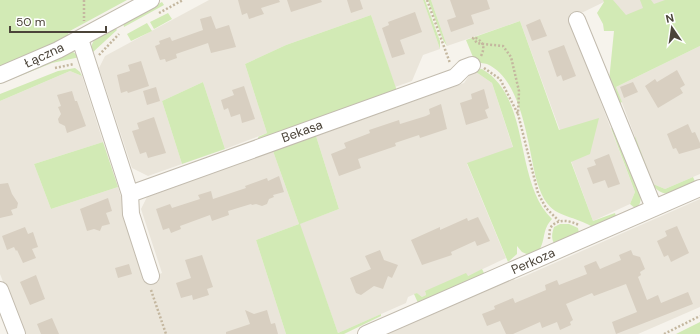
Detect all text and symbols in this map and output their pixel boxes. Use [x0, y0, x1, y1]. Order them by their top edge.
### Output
scale bar [10, 8, 106, 34]
north arrow [652, 8, 692, 48]
text: N [664, 11, 675, 26]
text: 50 m [16, 14, 45, 30]
street label: Łączna [21, 38, 67, 72]
street label: Bekasa [279, 116, 325, 146]
street label: Perkoza [508, 244, 558, 278]

